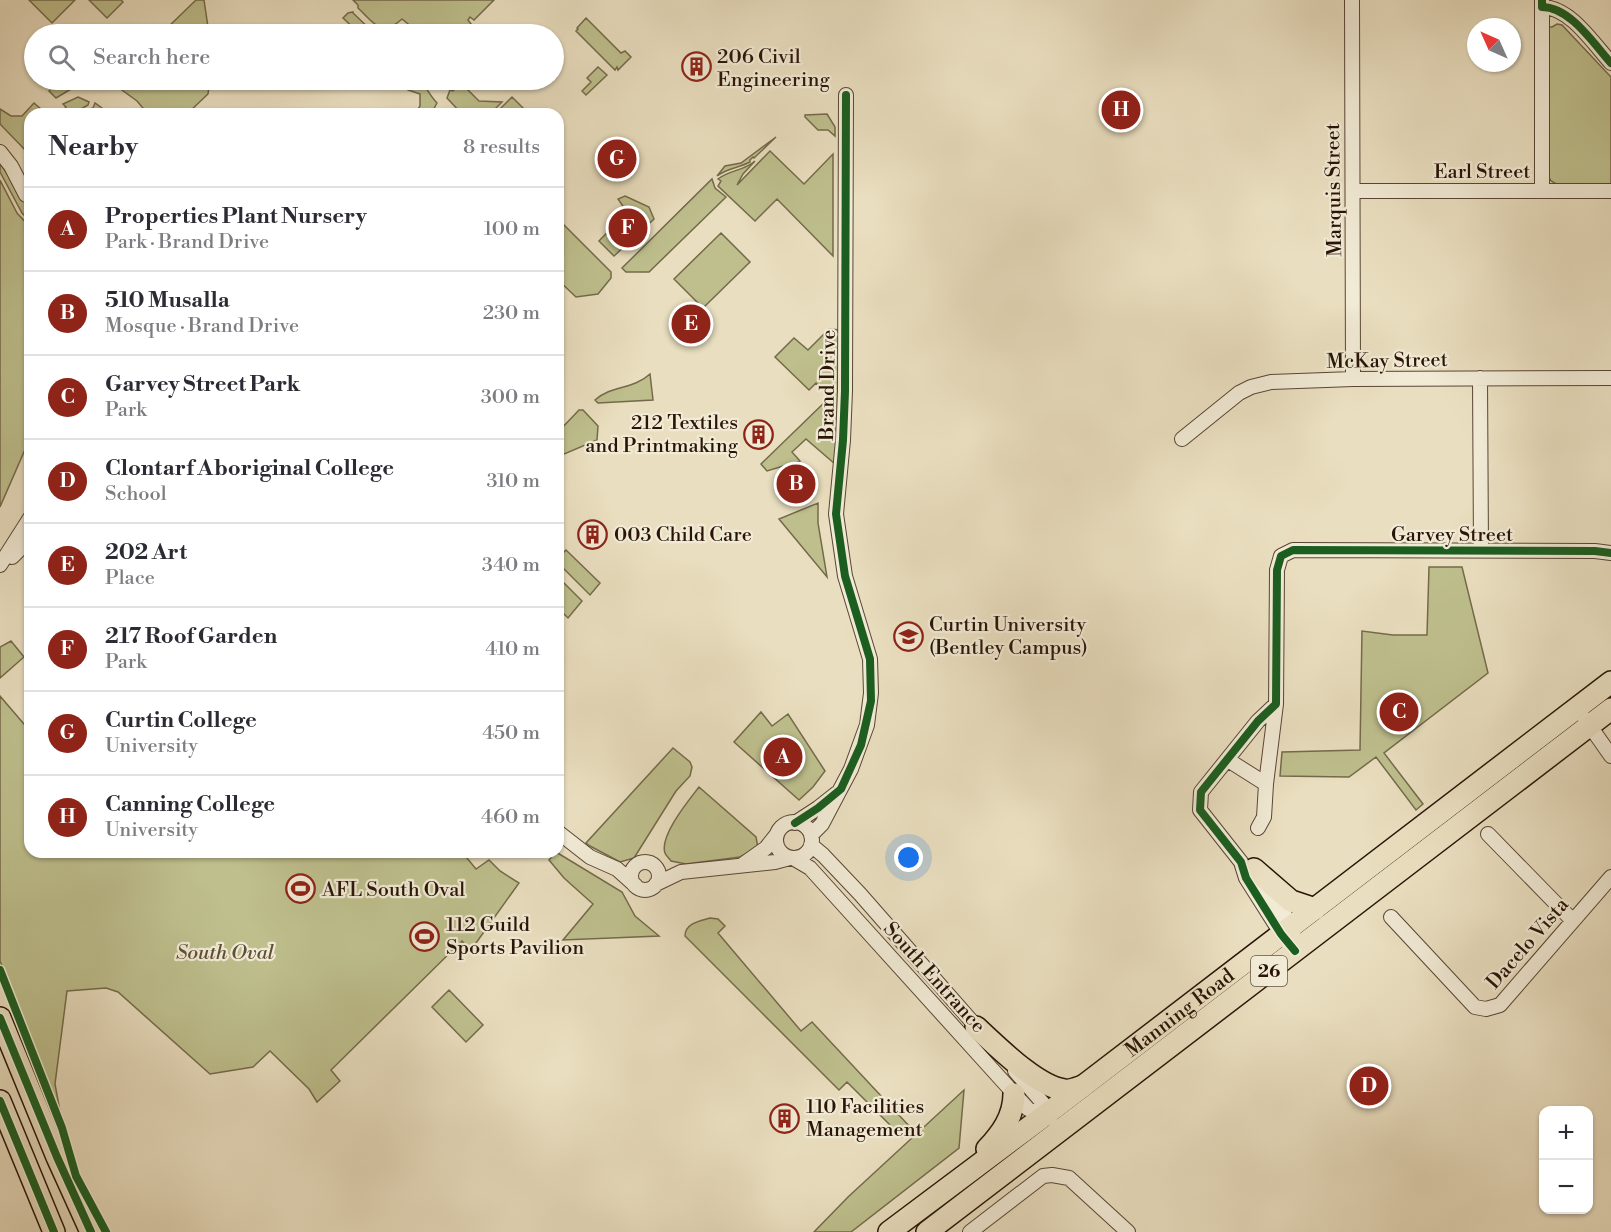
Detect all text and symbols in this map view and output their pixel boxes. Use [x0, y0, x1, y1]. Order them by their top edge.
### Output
north arrow [1467, 18, 1521, 72]
search box [24, 24, 564, 90]
icon: search [45, 41, 78, 74]
text: Search here [93, 44, 210, 71]
place label: 206 Civil Engineering [717, 45, 830, 93]
building icon: 206 Civil Engineering [680, 51, 712, 83]
pin: H [1102, 88, 1140, 132]
street label: Marquis Street [1321, 123, 1348, 257]
text: Nearby [48, 131, 138, 163]
text: 8 results [463, 135, 540, 160]
pin: G [598, 136, 636, 182]
street label: Earl Street [1434, 160, 1530, 185]
text: Properties Plant Nursery [105, 203, 367, 230]
pin: F [608, 206, 648, 250]
text: A [60, 217, 75, 242]
text: 100 m [484, 217, 540, 242]
text: Park · Brand Drive [105, 230, 269, 255]
text: 510 Musalla [105, 287, 230, 314]
text: B [60, 301, 75, 326]
text: 230 m [483, 301, 540, 326]
pin: E [672, 302, 710, 346]
text: Mosque · Brand Drive [105, 314, 299, 339]
street label: Brand Drive [815, 329, 842, 442]
street label: McKay Street [1326, 348, 1448, 375]
text: Garvey Street Park [105, 371, 300, 398]
text: C [60, 385, 75, 410]
text: 300 m [481, 385, 540, 410]
text: Park [105, 398, 147, 423]
place label: 212 Textiles and Printmaking [585, 411, 739, 459]
building icon: 212 Textiles and Printmaking [743, 418, 775, 450]
text: Clontarf Aboriginal College [105, 455, 394, 482]
pin: B [776, 462, 816, 506]
text: D [60, 469, 75, 494]
text: 310 m [487, 469, 540, 494]
text: School [105, 482, 167, 507]
building icon: 003 Child Care [577, 518, 609, 550]
place label: 003 Child Care [614, 523, 752, 548]
street label: Garvey Street [1391, 523, 1513, 548]
text: 202 Art [105, 539, 187, 566]
text: E [61, 553, 74, 578]
text: 340 m [482, 553, 540, 578]
text: Place [105, 566, 155, 591]
place label: Curtin University (Bentley Campus) [929, 613, 1088, 661]
school or university icon: Curtin University (Bentley Campus) [892, 620, 924, 652]
text: 217 Roof Garden [105, 623, 277, 650]
text: F [60, 637, 75, 662]
text: 410 m [485, 637, 540, 662]
text: Park [105, 650, 147, 675]
pin: C [1380, 690, 1418, 734]
text: Curtin College [105, 707, 257, 734]
text: G [60, 721, 75, 746]
text: 450 m [482, 721, 540, 746]
text: University [105, 734, 198, 759]
pin: A [764, 734, 802, 780]
text: Canning College [105, 791, 275, 818]
text: H [59, 805, 76, 830]
text: 460 m [481, 805, 540, 830]
text: University [105, 818, 198, 843]
your location [894, 843, 923, 872]
sports icon: AFL South Oval [285, 873, 317, 905]
place label: AFL South Oval [321, 878, 465, 903]
street label: Dacelo Vista [1482, 892, 1575, 995]
place label: 112 Guild Sports Pavilion [446, 913, 584, 961]
street label: South Entrance [877, 917, 990, 1039]
sports icon: 112 Guild Sports Pavilion [409, 920, 441, 952]
park label: South Oval [176, 941, 275, 966]
road number: 26 [1251, 956, 1287, 986]
street label: Manning Road [1121, 963, 1240, 1063]
pin: D [1350, 1064, 1388, 1108]
place label: 110 Facilities Management [806, 1095, 924, 1143]
building icon: 110 Facilities Management [769, 1102, 801, 1134]
map controls [1539, 1106, 1593, 1214]
button: + [1539, 1106, 1593, 1160]
button: − [1539, 1160, 1593, 1214]

